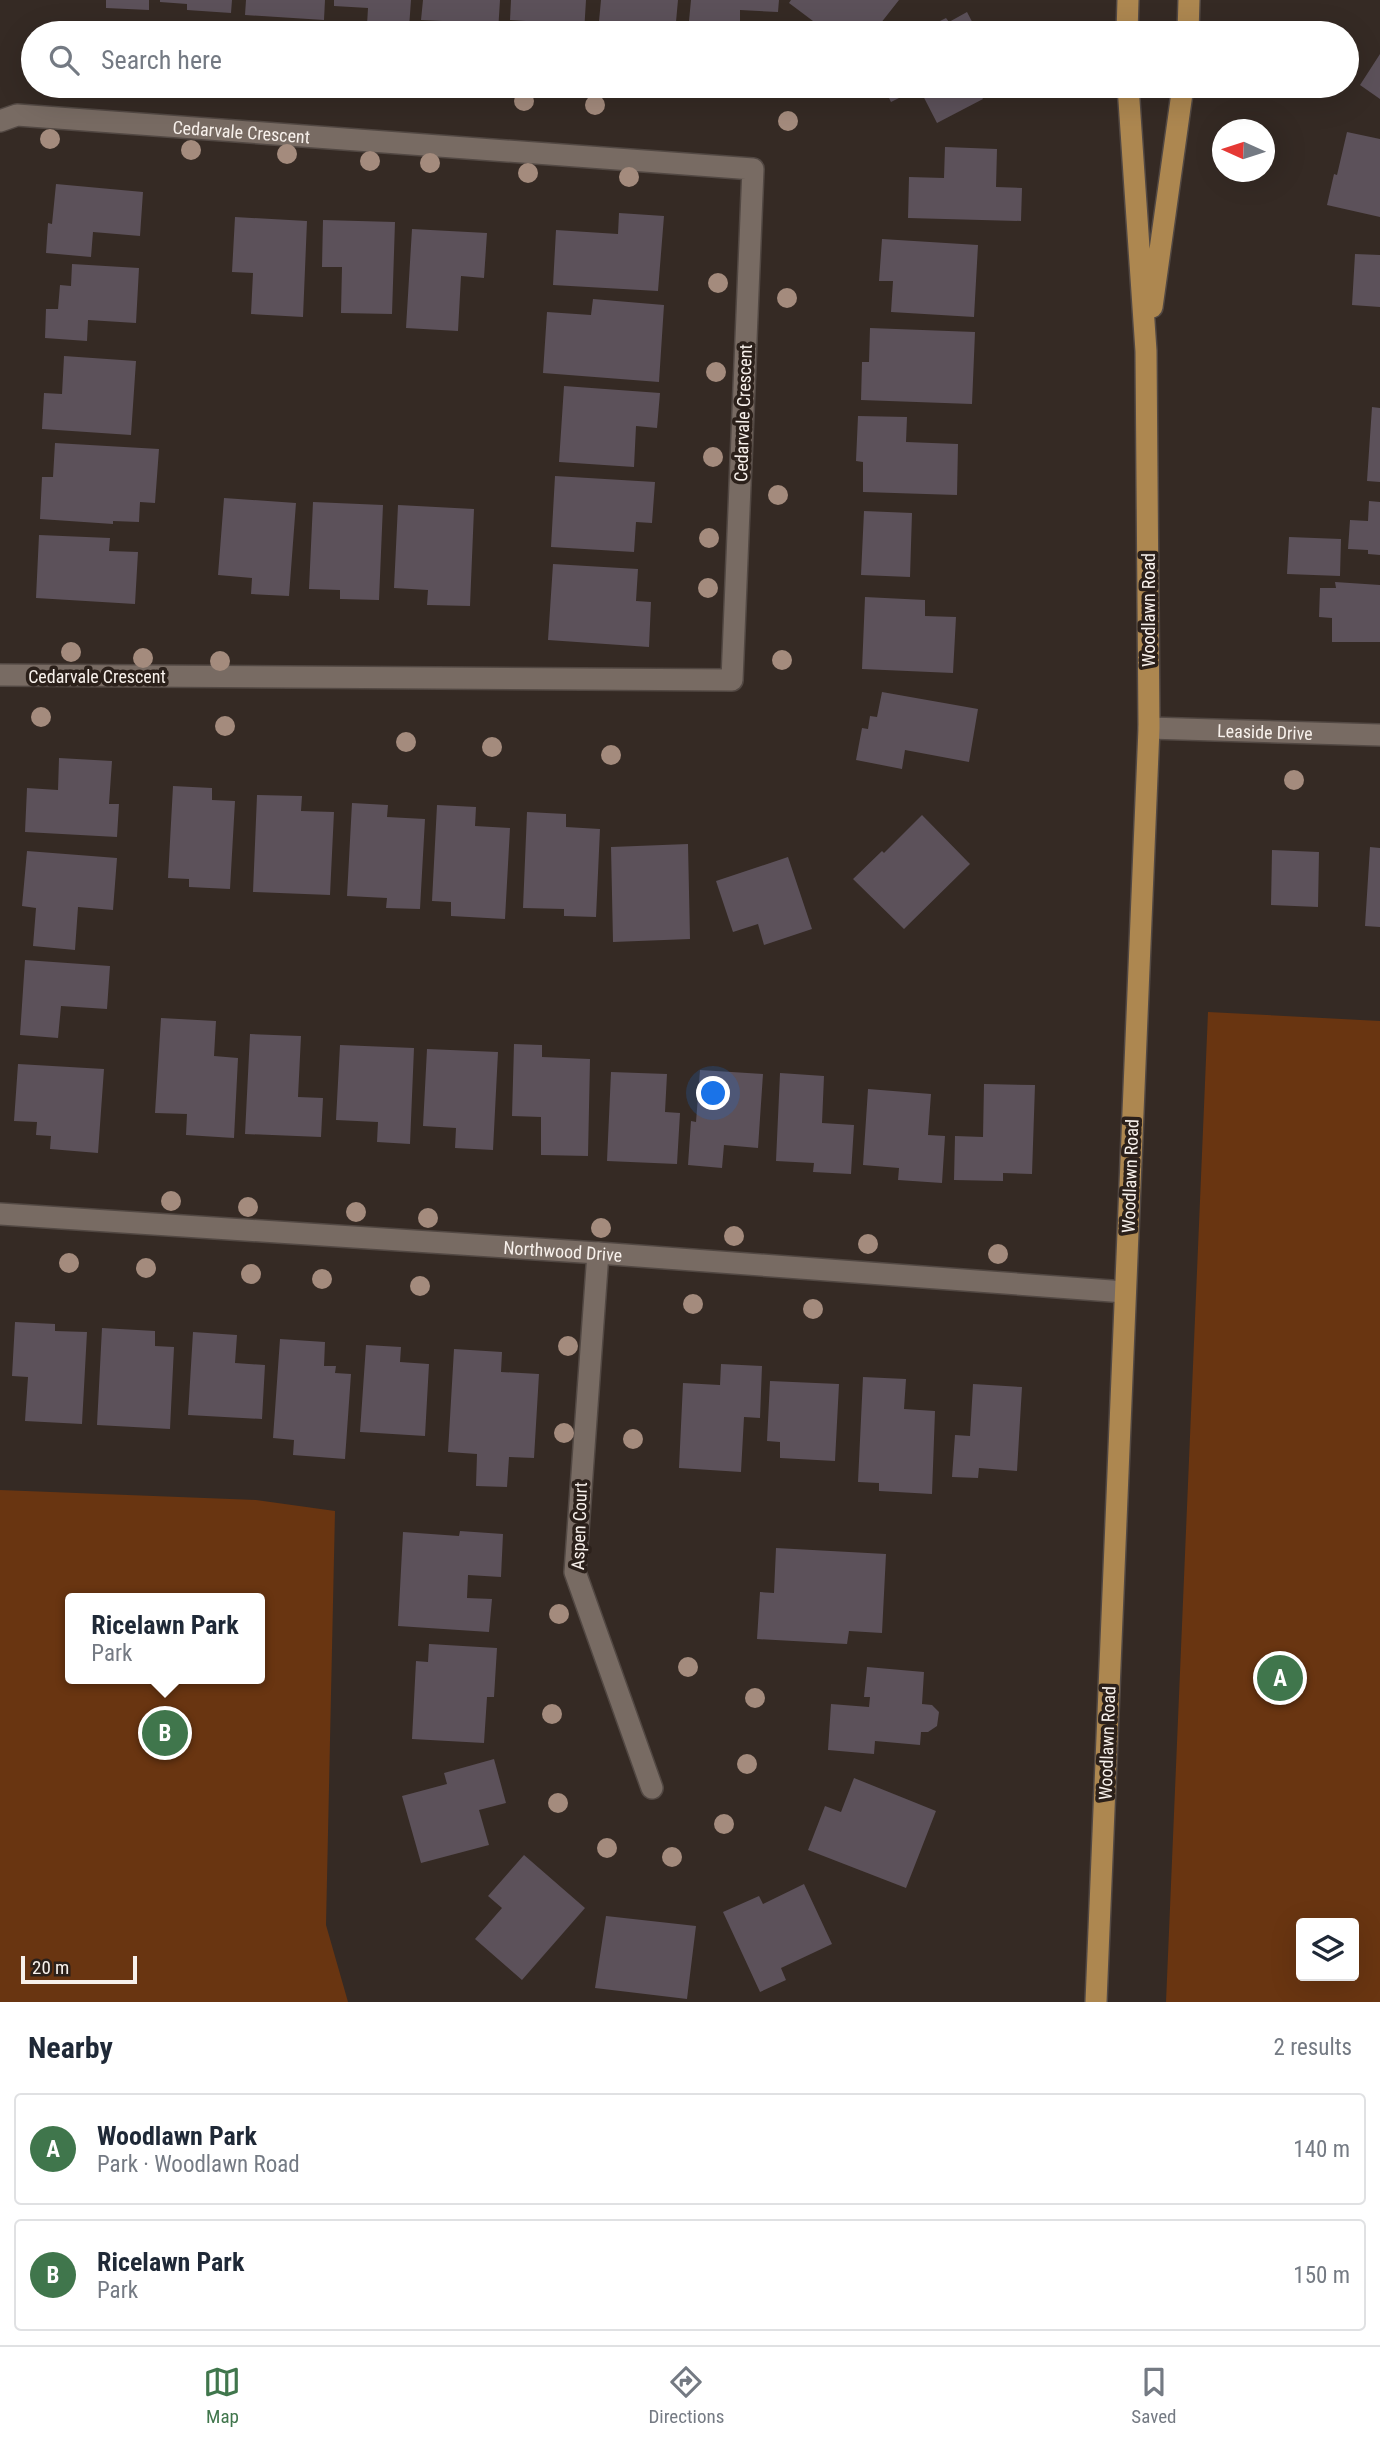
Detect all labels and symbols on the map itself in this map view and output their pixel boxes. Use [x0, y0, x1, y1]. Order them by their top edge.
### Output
street label: Cedarvale Crescent [172, 116, 311, 147]
north arrow [1212, 119, 1275, 182]
street label: Cedarvale Crescent [730, 344, 756, 482]
street label: Woodlawn Road [1138, 553, 1159, 667]
street label: Cedarvale Crescent [28, 666, 166, 687]
street label: Leaside Drive [1217, 720, 1313, 743]
your location [696, 1076, 730, 1110]
street label: Woodlawn Road [1118, 1119, 1142, 1233]
street label: Northwood Drive [503, 1236, 623, 1265]
street label: Aspen Court [567, 1482, 591, 1570]
pin: A [1257, 1652, 1303, 1704]
street label: Woodlawn Road [1095, 1686, 1119, 1800]
pin: B [142, 1707, 188, 1759]
scale bar [21, 1953, 136, 1985]

